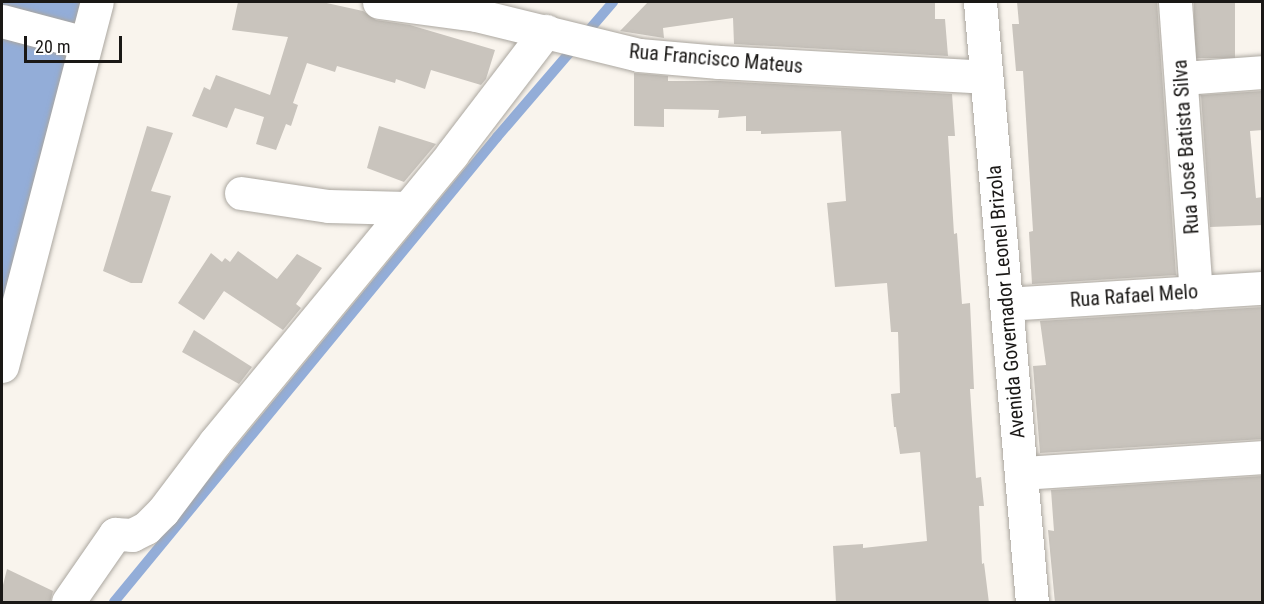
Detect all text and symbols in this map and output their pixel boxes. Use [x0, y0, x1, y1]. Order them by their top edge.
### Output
scale bar [27, 24, 124, 62]
text: 20 m [35, 36, 70, 57]
street label: Rua Francisco Mateus [628, 39, 804, 79]
street label: Rua José Batista Silva [1168, 59, 1204, 235]
street label: Avenida Governador Leonel Brizola [982, 164, 1030, 440]
street label: Rua Rafael Melo [1069, 280, 1199, 312]

